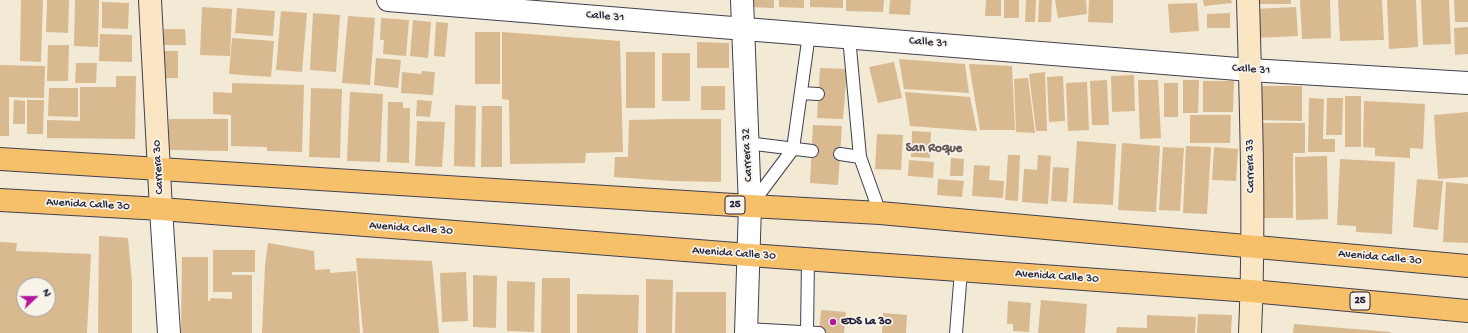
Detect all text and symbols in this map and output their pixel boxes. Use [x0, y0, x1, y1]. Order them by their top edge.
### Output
street label: Calle 31 [585, 8, 625, 26]
street label: Calle 31 [908, 34, 948, 52]
street label: Calle 31 [1231, 61, 1271, 79]
street label: Carrera 32 [739, 128, 757, 182]
street label: Carrera 30 [150, 139, 168, 195]
street label: Carrera 33 [1243, 139, 1259, 193]
district label: San Roque [906, 141, 962, 157]
street label: Avenida Calle 30 [46, 196, 130, 214]
road number: 25 [725, 196, 745, 214]
street label: Avenida Calle 30 [369, 219, 453, 239]
street label: Avenida Calle 30 [692, 244, 776, 264]
street label: Avenida Calle 30 [1338, 247, 1422, 269]
street label: Avenida Calle 30 [1015, 267, 1099, 287]
north arrow [16, 277, 56, 317]
text: N [39, 287, 53, 298]
road number: 25 [1350, 292, 1370, 310]
place label: EDS La 30 [841, 315, 892, 329]
marker: EDS La 30 [828, 317, 838, 327]

